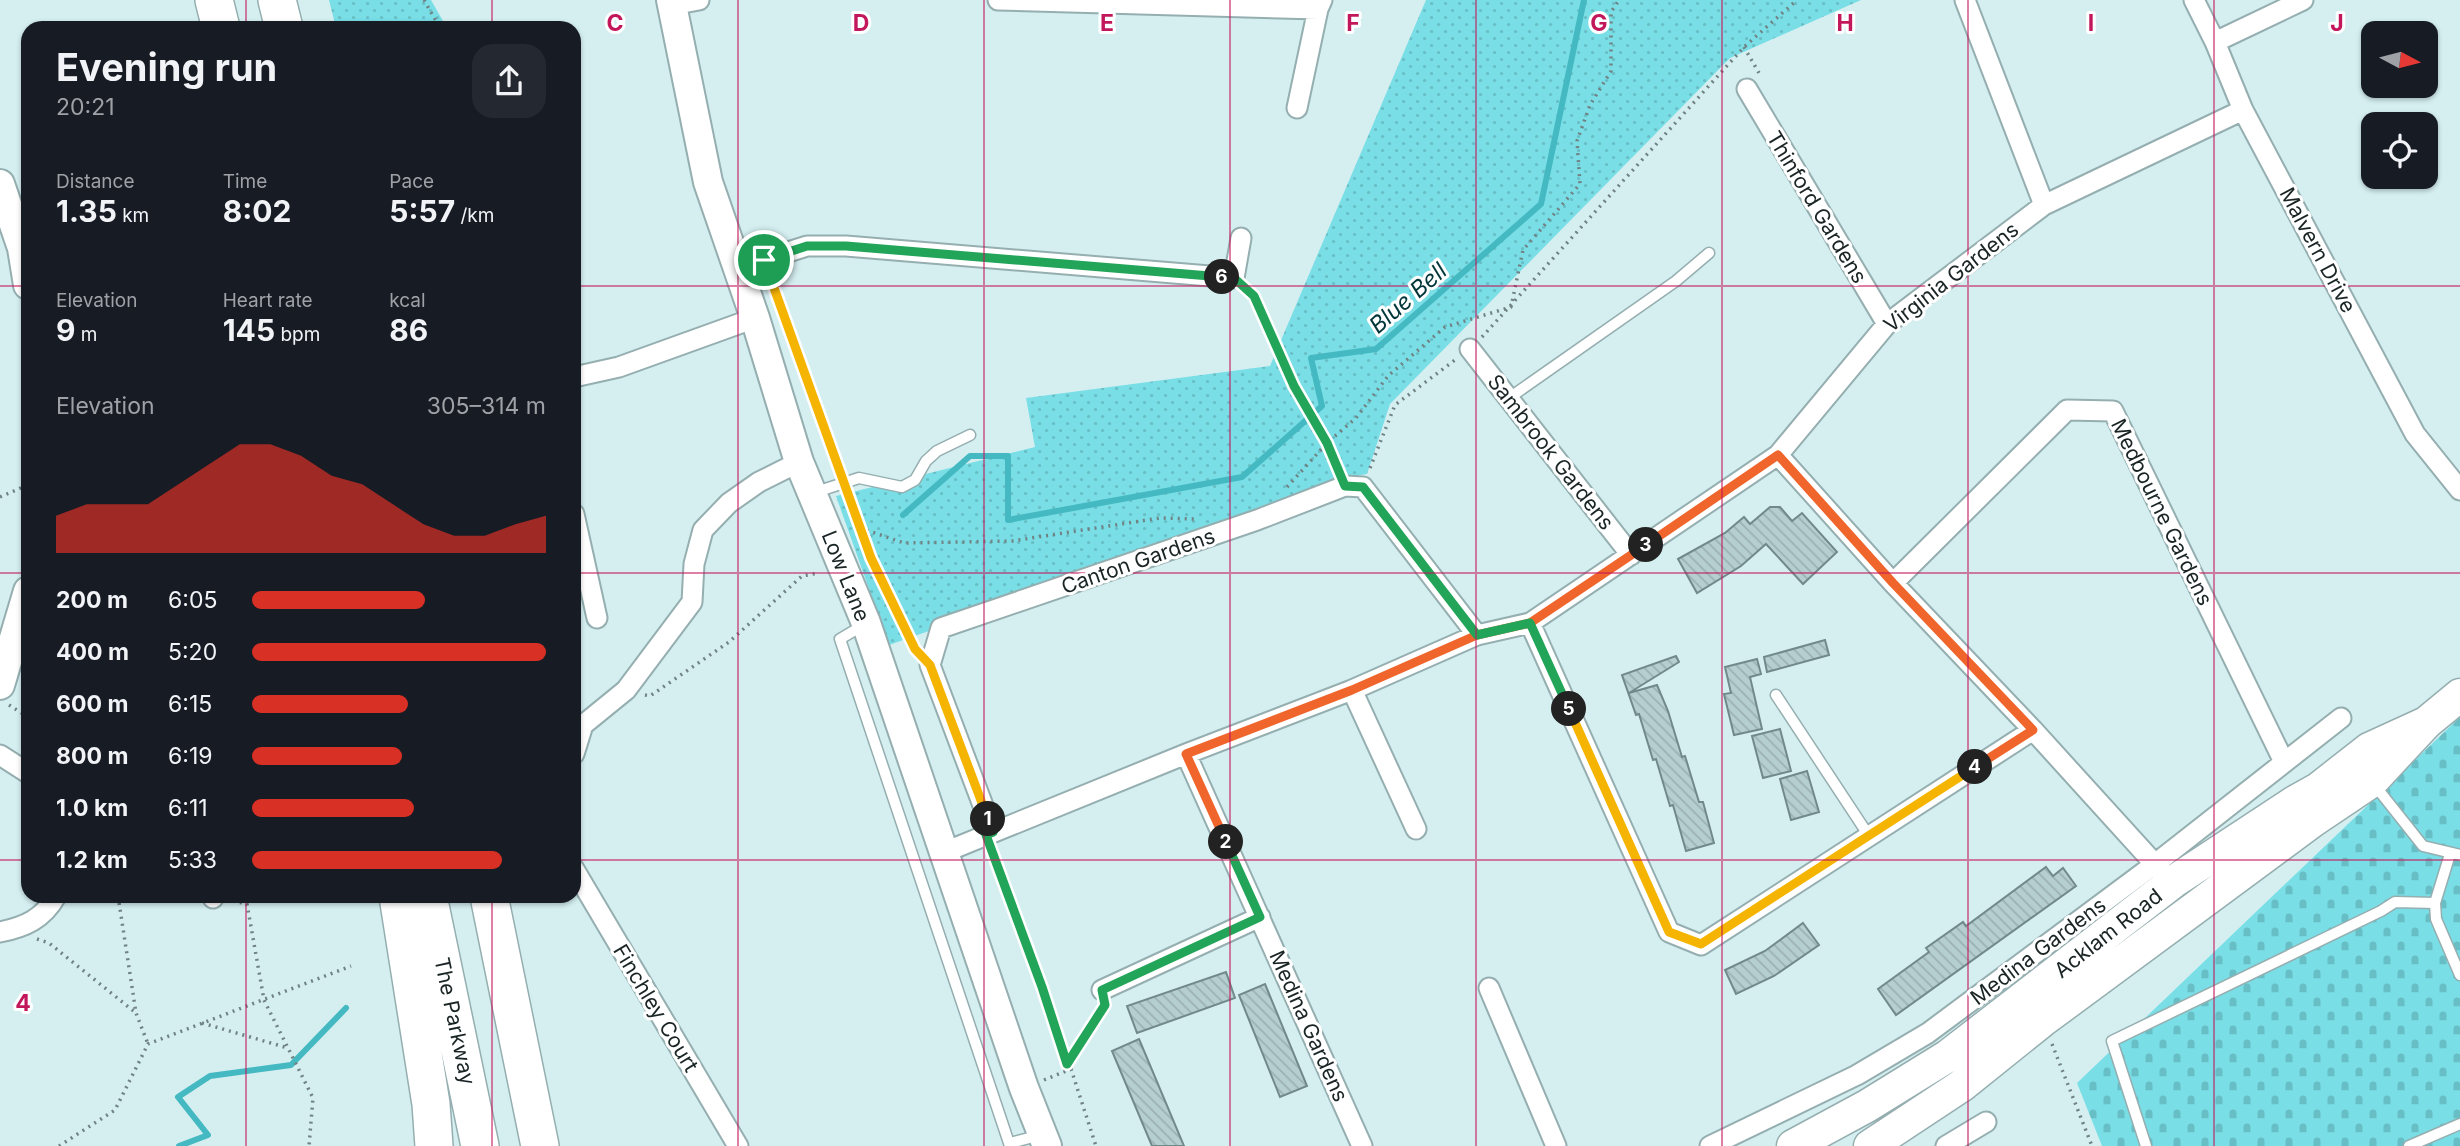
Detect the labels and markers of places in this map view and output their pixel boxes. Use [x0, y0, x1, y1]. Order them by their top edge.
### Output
pin [734, 230, 794, 290]
pin: 6 [1204, 260, 1240, 294]
pin: 3 [1628, 528, 1664, 562]
pin: 5 [1552, 692, 1586, 726]
pin: 4 [1958, 750, 1993, 784]
pin: 1 [970, 802, 1006, 836]
pin: 2 [1208, 824, 1244, 860]

